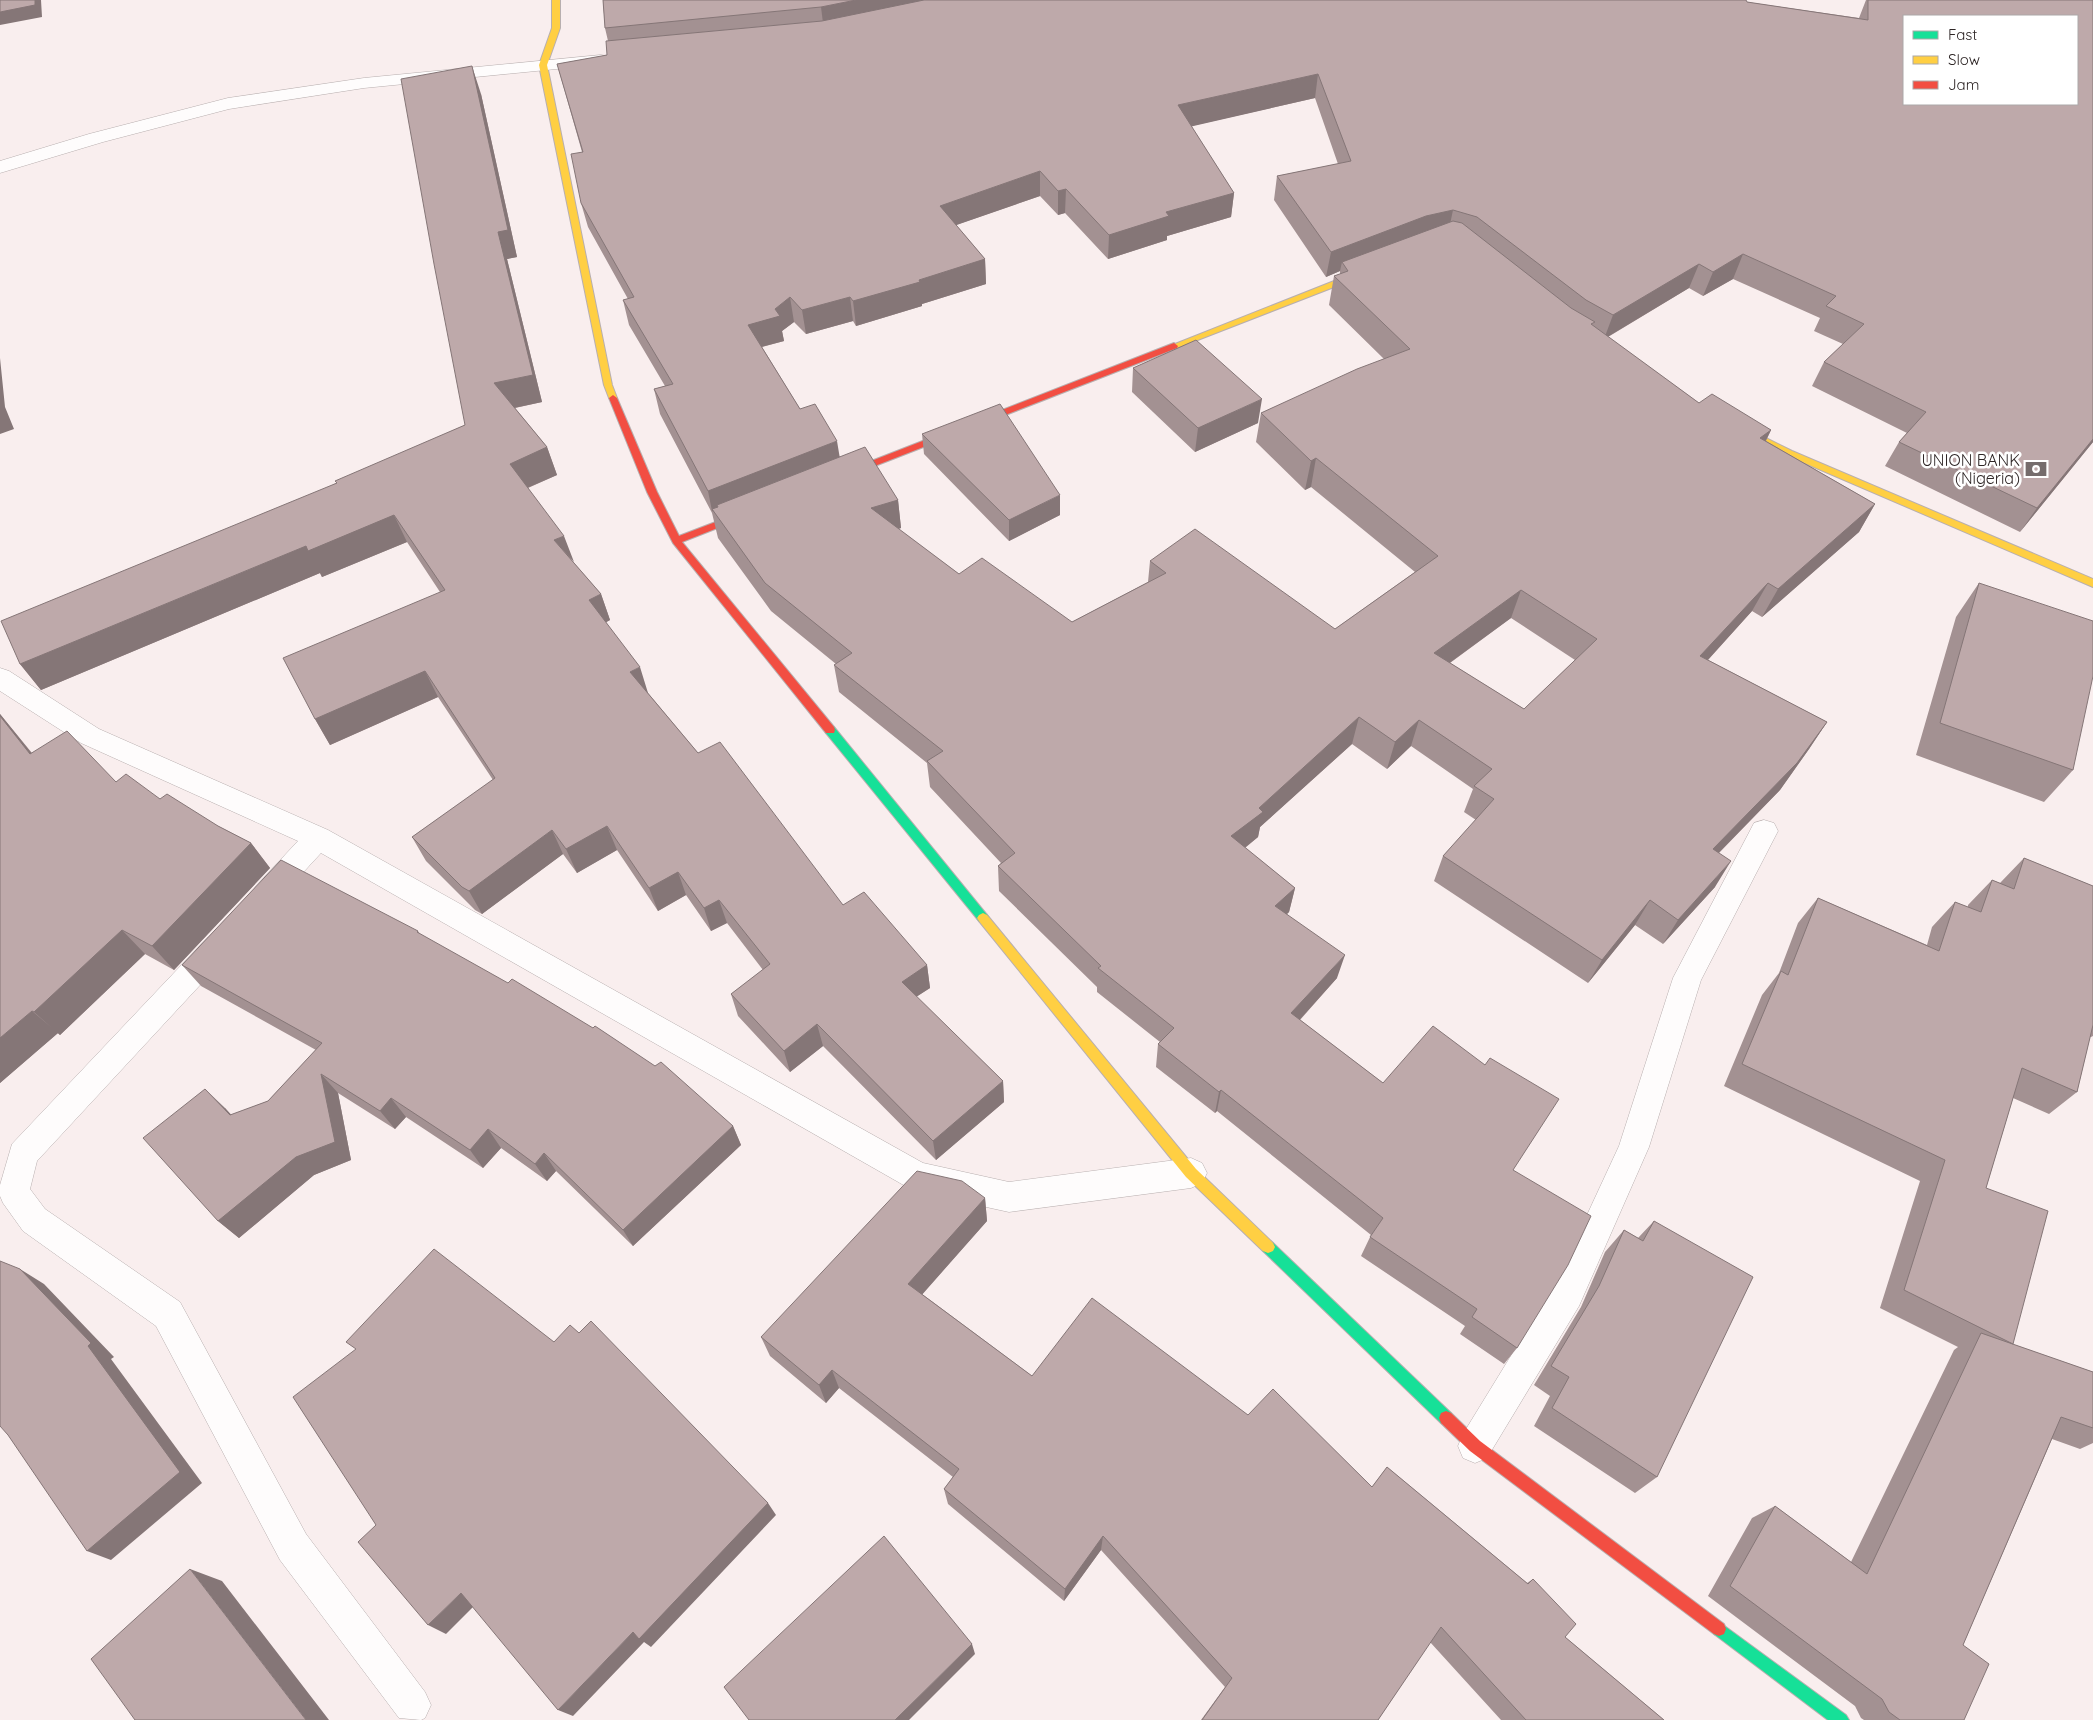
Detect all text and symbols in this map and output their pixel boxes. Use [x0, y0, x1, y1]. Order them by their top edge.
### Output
legend [1903, 15, 2078, 105]
text: Fast [1948, 25, 1977, 44]
text: Slow [1948, 50, 1980, 69]
text: Jam [1948, 75, 1979, 94]
place label: UNION BANK (Nigeria) [1921, 450, 2020, 488]
bank icon: UNION BANK (Nigeria) [2023, 456, 2049, 482]

